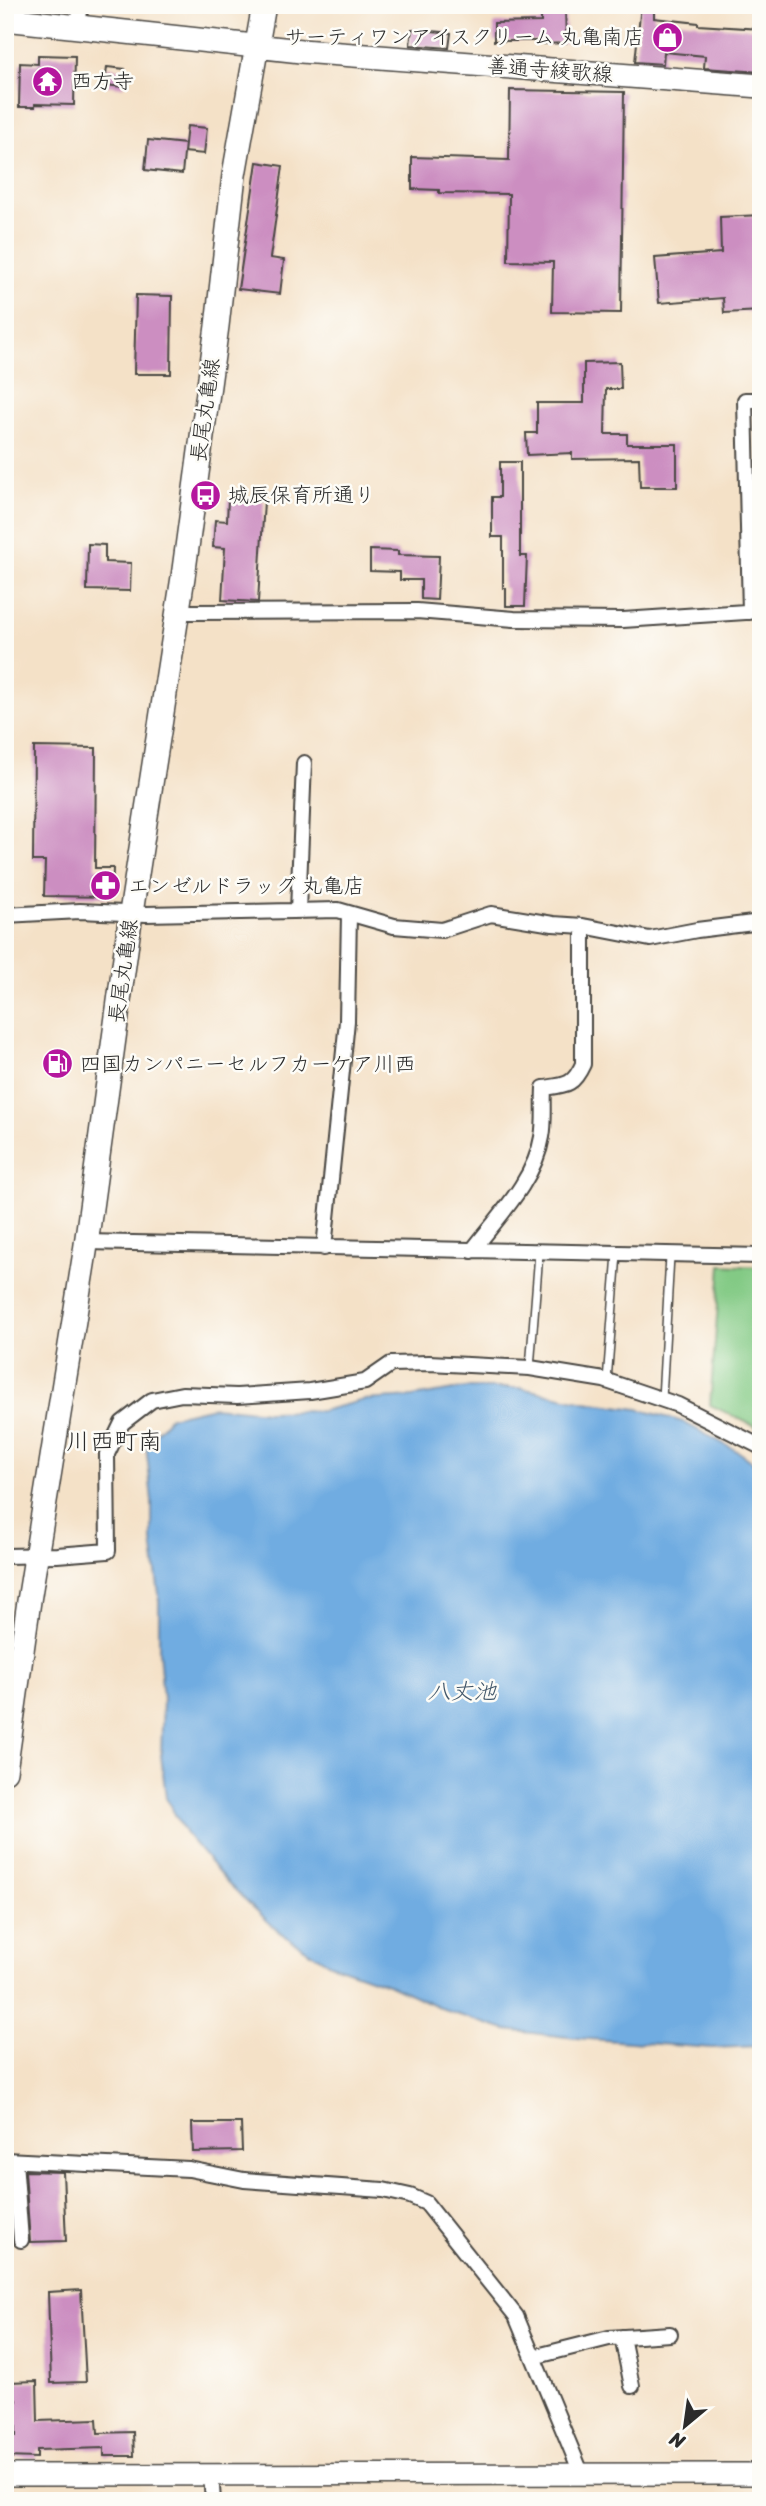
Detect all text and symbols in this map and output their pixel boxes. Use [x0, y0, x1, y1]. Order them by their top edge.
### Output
place label: サーティワンアイスクリーム 丸亀南店 [284, 18, 644, 56]
shop icon: サーティワンアイスクリーム 丸亀南店 [650, 20, 684, 54]
street label: 善通寺綾歌線 [486, 47, 614, 93]
place label: 西方寺 [71, 62, 134, 100]
temple icon: 西方寺 [31, 64, 65, 98]
street label: 長尾丸亀線 [179, 355, 231, 465]
place label: 城辰保育所通り [228, 476, 375, 514]
bus stop icon: 城辰保育所通り [188, 478, 222, 512]
place label: エンゼルドラッグ 丸亀店 [128, 867, 364, 905]
pharmacy icon: エンゼルドラッグ 丸亀店 [88, 869, 122, 903]
street label: 長尾丸亀線 [97, 916, 149, 1026]
place label: 四国カンパニーセルフカーケア川西 [80, 1045, 416, 1083]
fuel station icon: 四国カンパニーセルフカーケア川西 [40, 1047, 74, 1081]
district label: 川西町南 [66, 1420, 162, 1462]
water label: 八丈池 [428, 1671, 498, 1712]
north arrow [650, 2390, 720, 2460]
text: N [663, 2422, 692, 2459]

